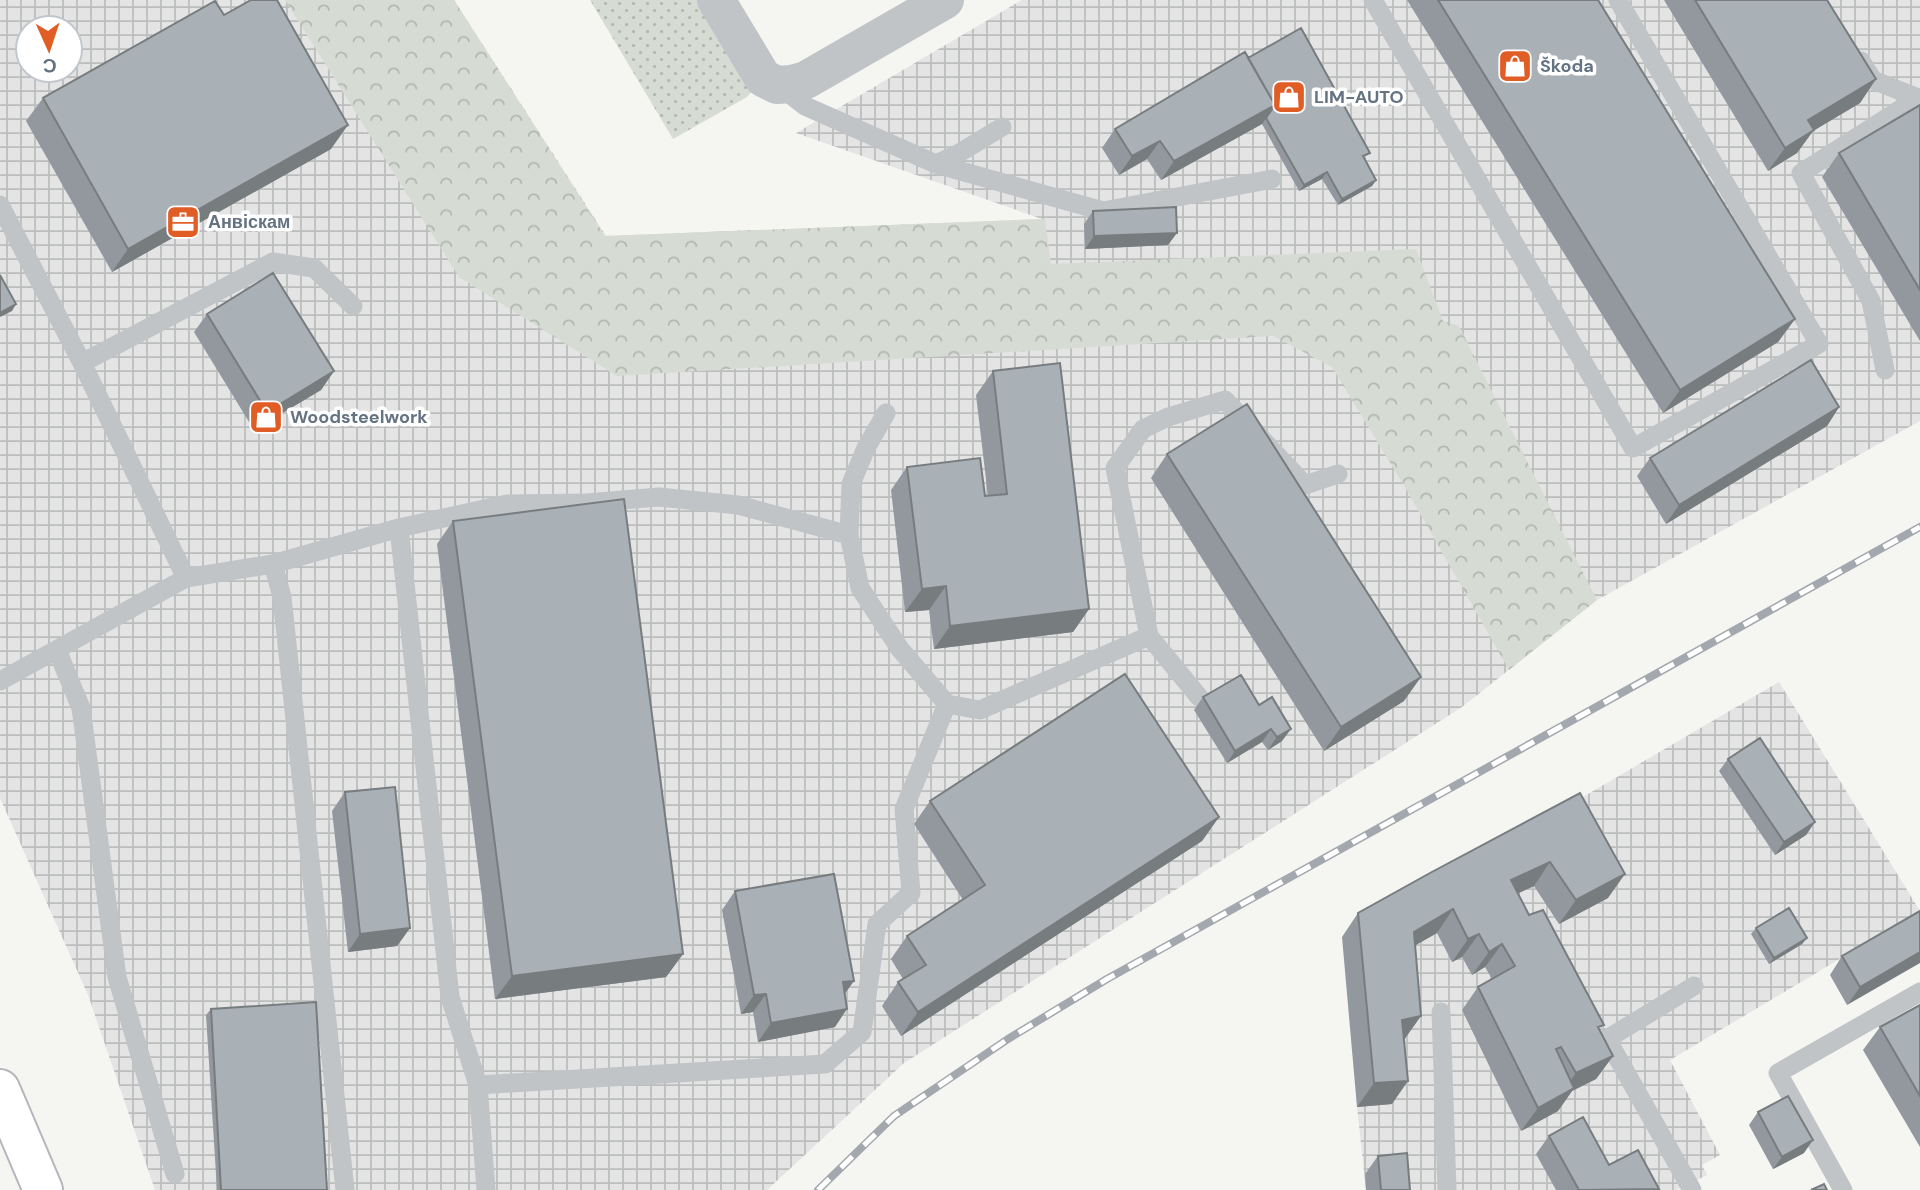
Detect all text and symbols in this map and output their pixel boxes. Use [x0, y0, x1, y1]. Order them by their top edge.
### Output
north arrow [14, 14, 84, 84]
shop icon: Škoda [1496, 47, 1534, 85]
text: С [42, 53, 57, 78]
place label: Škoda [1540, 54, 1594, 78]
shop icon: LIM-AUTO [1270, 78, 1308, 116]
place label: LIM-AUTO [1314, 85, 1404, 109]
office icon: Анвіскам [164, 203, 202, 241]
place label: Анвіскам [208, 210, 290, 234]
shop icon: Woodsteelwork [247, 398, 285, 436]
place label: Woodsteelwork [290, 405, 428, 429]

